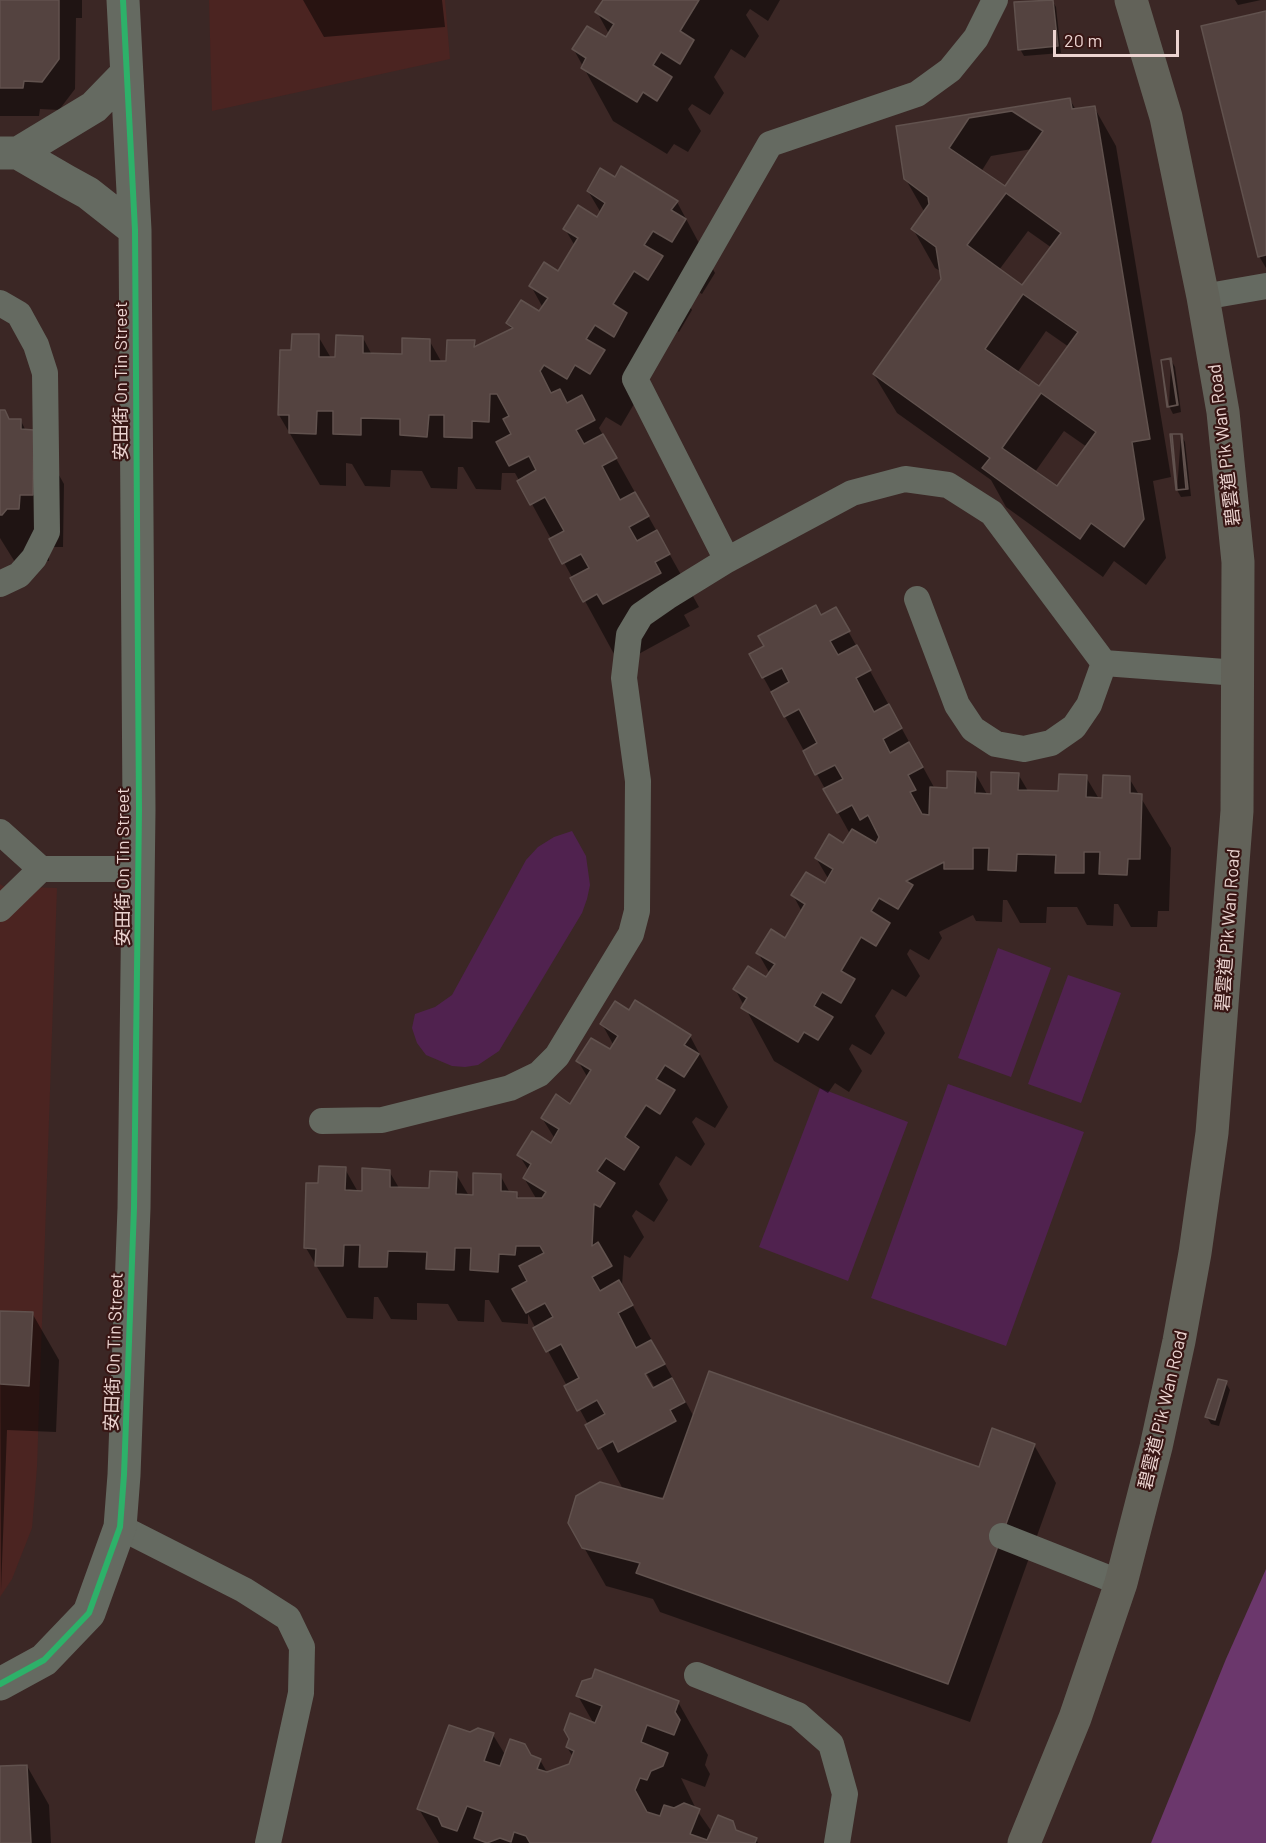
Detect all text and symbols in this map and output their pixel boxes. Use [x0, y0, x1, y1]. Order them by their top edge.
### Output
scale bar [1056, 18, 1182, 56]
text: 20 m [1064, 29, 1102, 51]
street label: 安田街 On Tin Street [110, 301, 132, 461]
street label: 碧雲道 Pik Wan Road [1203, 363, 1245, 527]
street label: 安田街 On Tin Street [112, 787, 134, 947]
street label: 碧雲道 Pik Wan Road [1212, 848, 1244, 1012]
street label: 安田街 On Tin Street [100, 1272, 128, 1432]
street label: 碧雲道 Pik Wan Road [1134, 1328, 1192, 1492]

